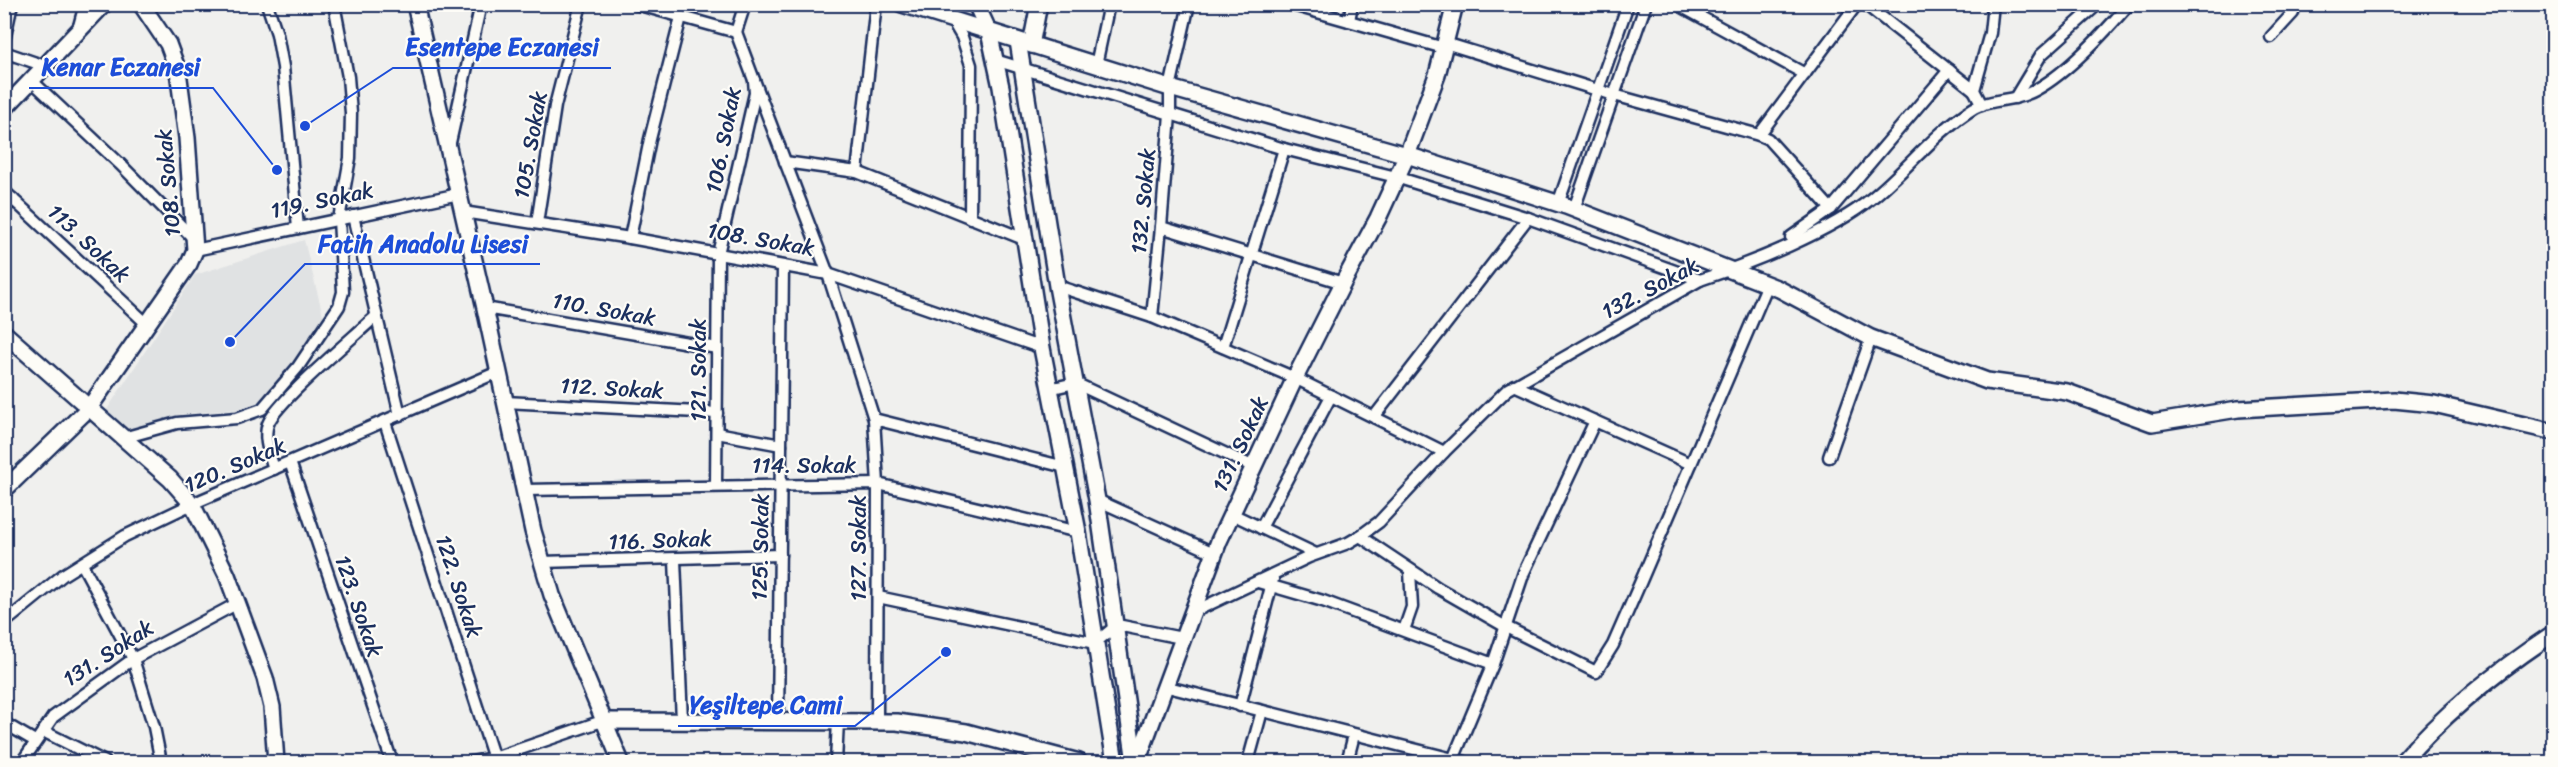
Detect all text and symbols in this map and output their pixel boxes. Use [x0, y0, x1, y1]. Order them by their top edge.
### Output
callout: Esentepe Eczanesi [393, 26, 611, 68]
text: Esentepe Eczanesi [405, 26, 600, 68]
callout: Kenar Eczanesi [29, 46, 213, 88]
text: Kenar Eczanesi [41, 46, 202, 88]
street label: 106. Sokak [694, 83, 752, 197]
street label: 105. Sokak [501, 88, 559, 202]
street label: 108. Sokak [144, 127, 192, 239]
street label: 132. Sokak [1119, 146, 1167, 255]
street label: 119. Sokak [267, 170, 377, 230]
street label: 113. Sokak [38, 194, 140, 293]
street label: 108. Sokak [704, 210, 818, 268]
callout: Fatih Anadolu Lisesi [305, 222, 540, 264]
text: Fatih Anadolu Lisesi [317, 223, 529, 265]
street label: 132. Sokak [1594, 246, 1706, 330]
street label: 110. Sokak [549, 281, 659, 337]
street label: 121. Sokak [679, 318, 718, 422]
street label: 112. Sokak [559, 366, 665, 410]
street label: 131. Sokak [1201, 389, 1280, 499]
street label: 120. Sokak [178, 426, 293, 504]
street label: 114. Sokak [752, 446, 857, 485]
street label: 125. Sokak [740, 493, 780, 601]
street label: 127. Sokak [839, 494, 878, 601]
street label: 116. Sokak [608, 519, 713, 561]
street label: 122. Sokak [424, 529, 494, 643]
street label: 123. Sokak [323, 550, 395, 663]
street label: 131. Sokak [54, 609, 162, 697]
callout: Yeşiltepe Cami [678, 684, 855, 726]
text: Yeşiltepe Cami [690, 684, 844, 726]

